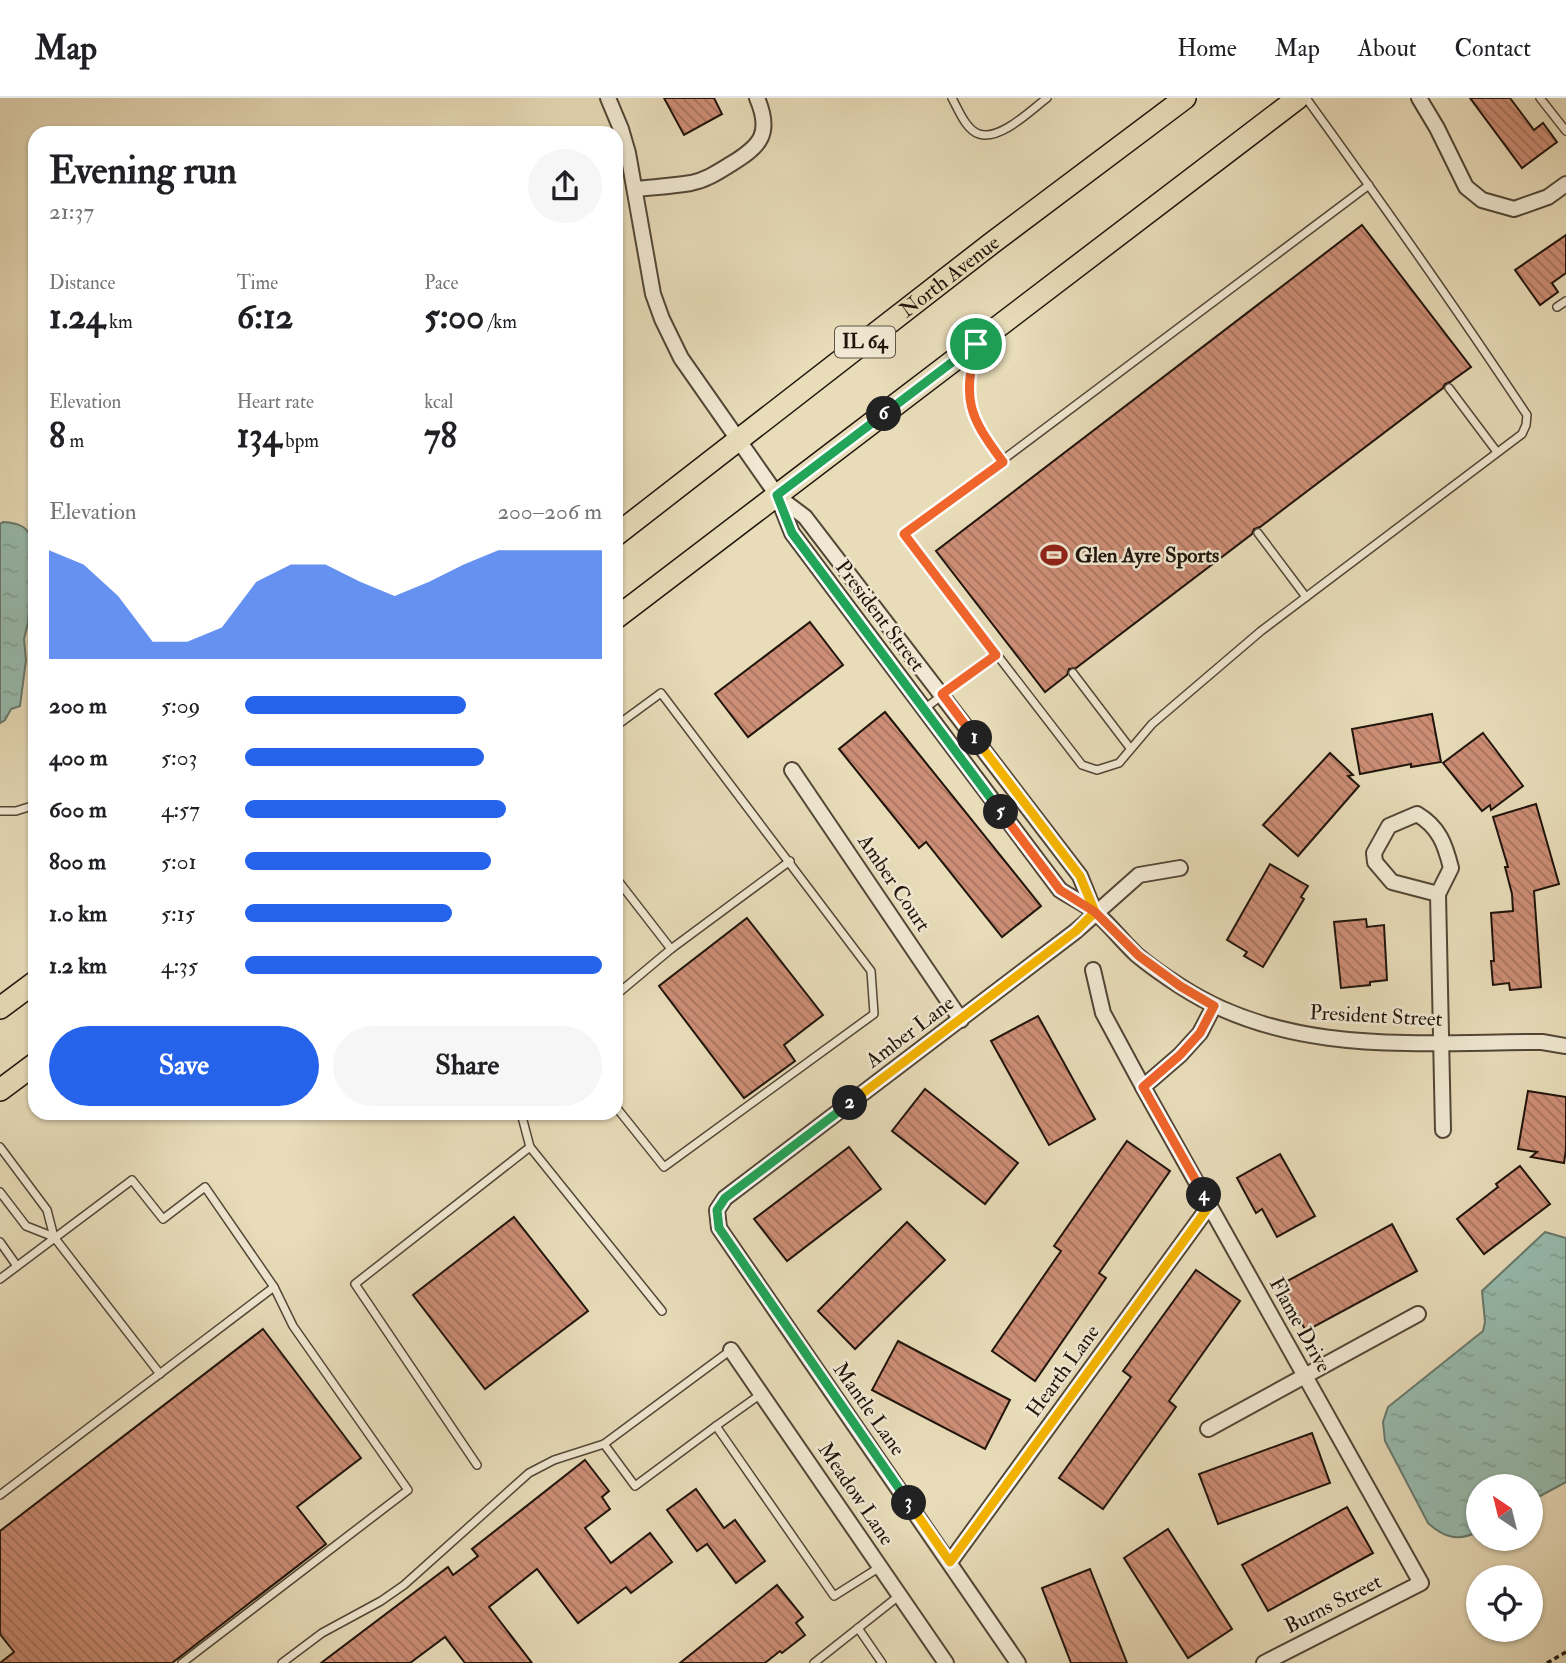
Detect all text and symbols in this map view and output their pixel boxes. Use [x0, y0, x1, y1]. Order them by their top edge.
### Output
text: Map [35, 28, 97, 69]
text: Home [1177, 33, 1237, 64]
text: Map [1275, 33, 1320, 64]
text: About [1358, 33, 1417, 64]
text: Contact [1455, 33, 1531, 64]
text: Evening run [49, 147, 237, 195]
button: share [528, 149, 602, 223]
text: 21:37 [49, 197, 94, 226]
street label: North Avenue [894, 229, 1005, 323]
text: Distance [49, 271, 115, 295]
text: Time [237, 271, 278, 295]
text: Pace [424, 271, 458, 295]
text: 1.24 [49, 295, 105, 339]
text: 6:12 [237, 295, 293, 339]
text: 5:00 [424, 295, 484, 339]
text: km [105, 310, 133, 334]
text: /km [484, 310, 517, 334]
pin [946, 314, 1006, 374]
icon: arrive [957, 325, 995, 363]
road number: IL 64 [835, 326, 895, 358]
text: Elevation [49, 390, 121, 414]
text: Heart rate [237, 390, 314, 414]
text: kcal [424, 390, 453, 414]
pin: 6 [866, 396, 902, 432]
text: 6 [879, 401, 888, 425]
text: 8 [49, 414, 65, 458]
text: 134 [237, 414, 281, 458]
text: 78 [424, 414, 457, 458]
text: m [65, 429, 84, 453]
text: bpm [281, 429, 319, 453]
text: Elevation [49, 497, 137, 526]
text: 200–206 m [497, 497, 602, 526]
sports icon: Glen Ayre Sports [1039, 540, 1069, 570]
place label: Glen Ayre Sports [1075, 542, 1219, 569]
street label: President Street [829, 555, 931, 677]
text: 200 m [49, 691, 107, 720]
text: 5:09 [161, 691, 200, 720]
pin: 1 [958, 720, 992, 756]
text: 1 [971, 725, 978, 749]
text: 400 m [49, 743, 108, 772]
text: 5:03 [161, 743, 197, 772]
pin: 5 [984, 794, 1018, 830]
text: 600 m [49, 795, 107, 824]
text: 4:57 [161, 795, 200, 824]
text: 5 [996, 799, 1005, 823]
street label: Amber Court [851, 828, 937, 937]
text: 800 m [49, 847, 106, 876]
text: 5:01 [161, 847, 197, 876]
text: 1.0 km [49, 899, 107, 928]
text: 5:15 [161, 899, 195, 928]
text: 1.2 km [49, 951, 107, 980]
text: 4:35 [161, 951, 198, 980]
street label: Amber Lane [859, 990, 960, 1075]
street label: President Street [1309, 999, 1443, 1033]
button: Save [49, 1026, 319, 1106]
button: Share [333, 1026, 602, 1106]
pin: 2 [832, 1086, 868, 1121]
text: 2 [845, 1090, 854, 1114]
pin: 4 [1186, 1178, 1222, 1212]
text: 4 [1198, 1182, 1209, 1206]
street label: Flame Drive [1263, 1273, 1337, 1378]
street label: Hearth Lane [1020, 1319, 1106, 1423]
street label: Mantle Lane [827, 1357, 911, 1461]
street label: Meadow Lane [812, 1437, 900, 1551]
north arrow [1466, 1474, 1544, 1550]
map controls [1466, 1474, 1543, 1642]
pin: 3 [892, 1486, 926, 1520]
text: 3 [905, 1490, 912, 1514]
button: locate [1466, 1565, 1543, 1642]
street label: Burns Street [1280, 1568, 1386, 1640]

